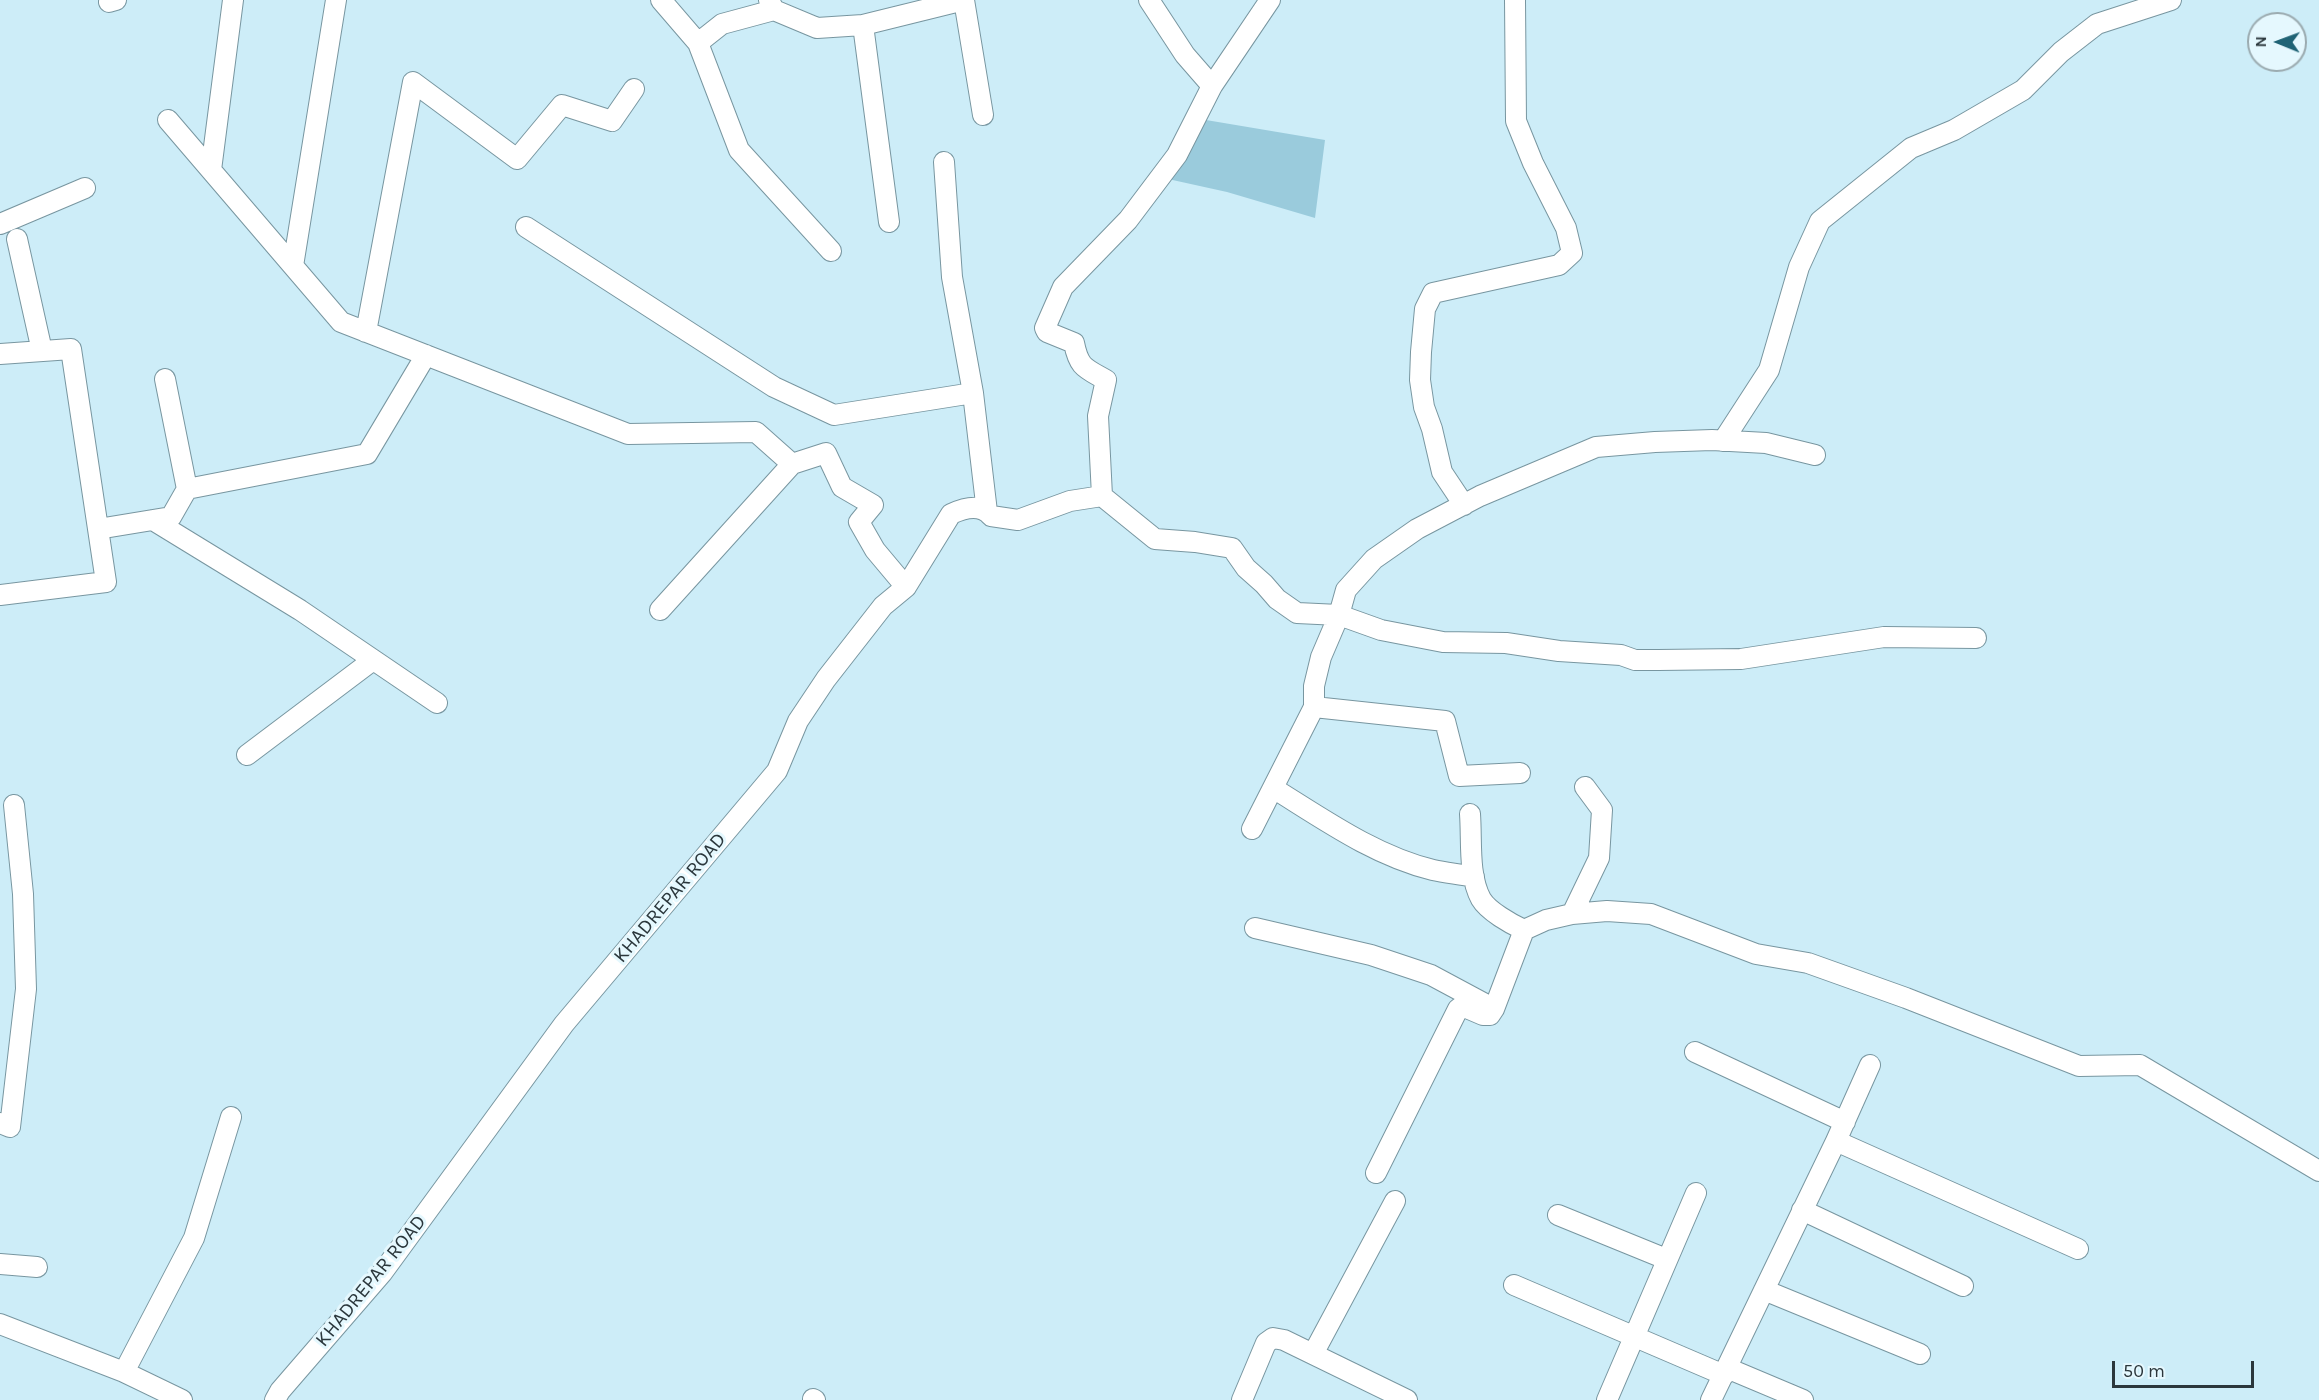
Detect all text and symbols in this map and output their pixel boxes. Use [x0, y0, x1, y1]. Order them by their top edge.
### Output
north arrow [2247, 12, 2307, 72]
text: N [2251, 36, 2270, 48]
street label: KHADREPAR ROAD [609, 828, 731, 968]
street label: KHADREPAR ROAD [311, 1210, 431, 1352]
scale bar [2115, 1349, 2258, 1387]
text: 50 m [2123, 1360, 2165, 1382]

